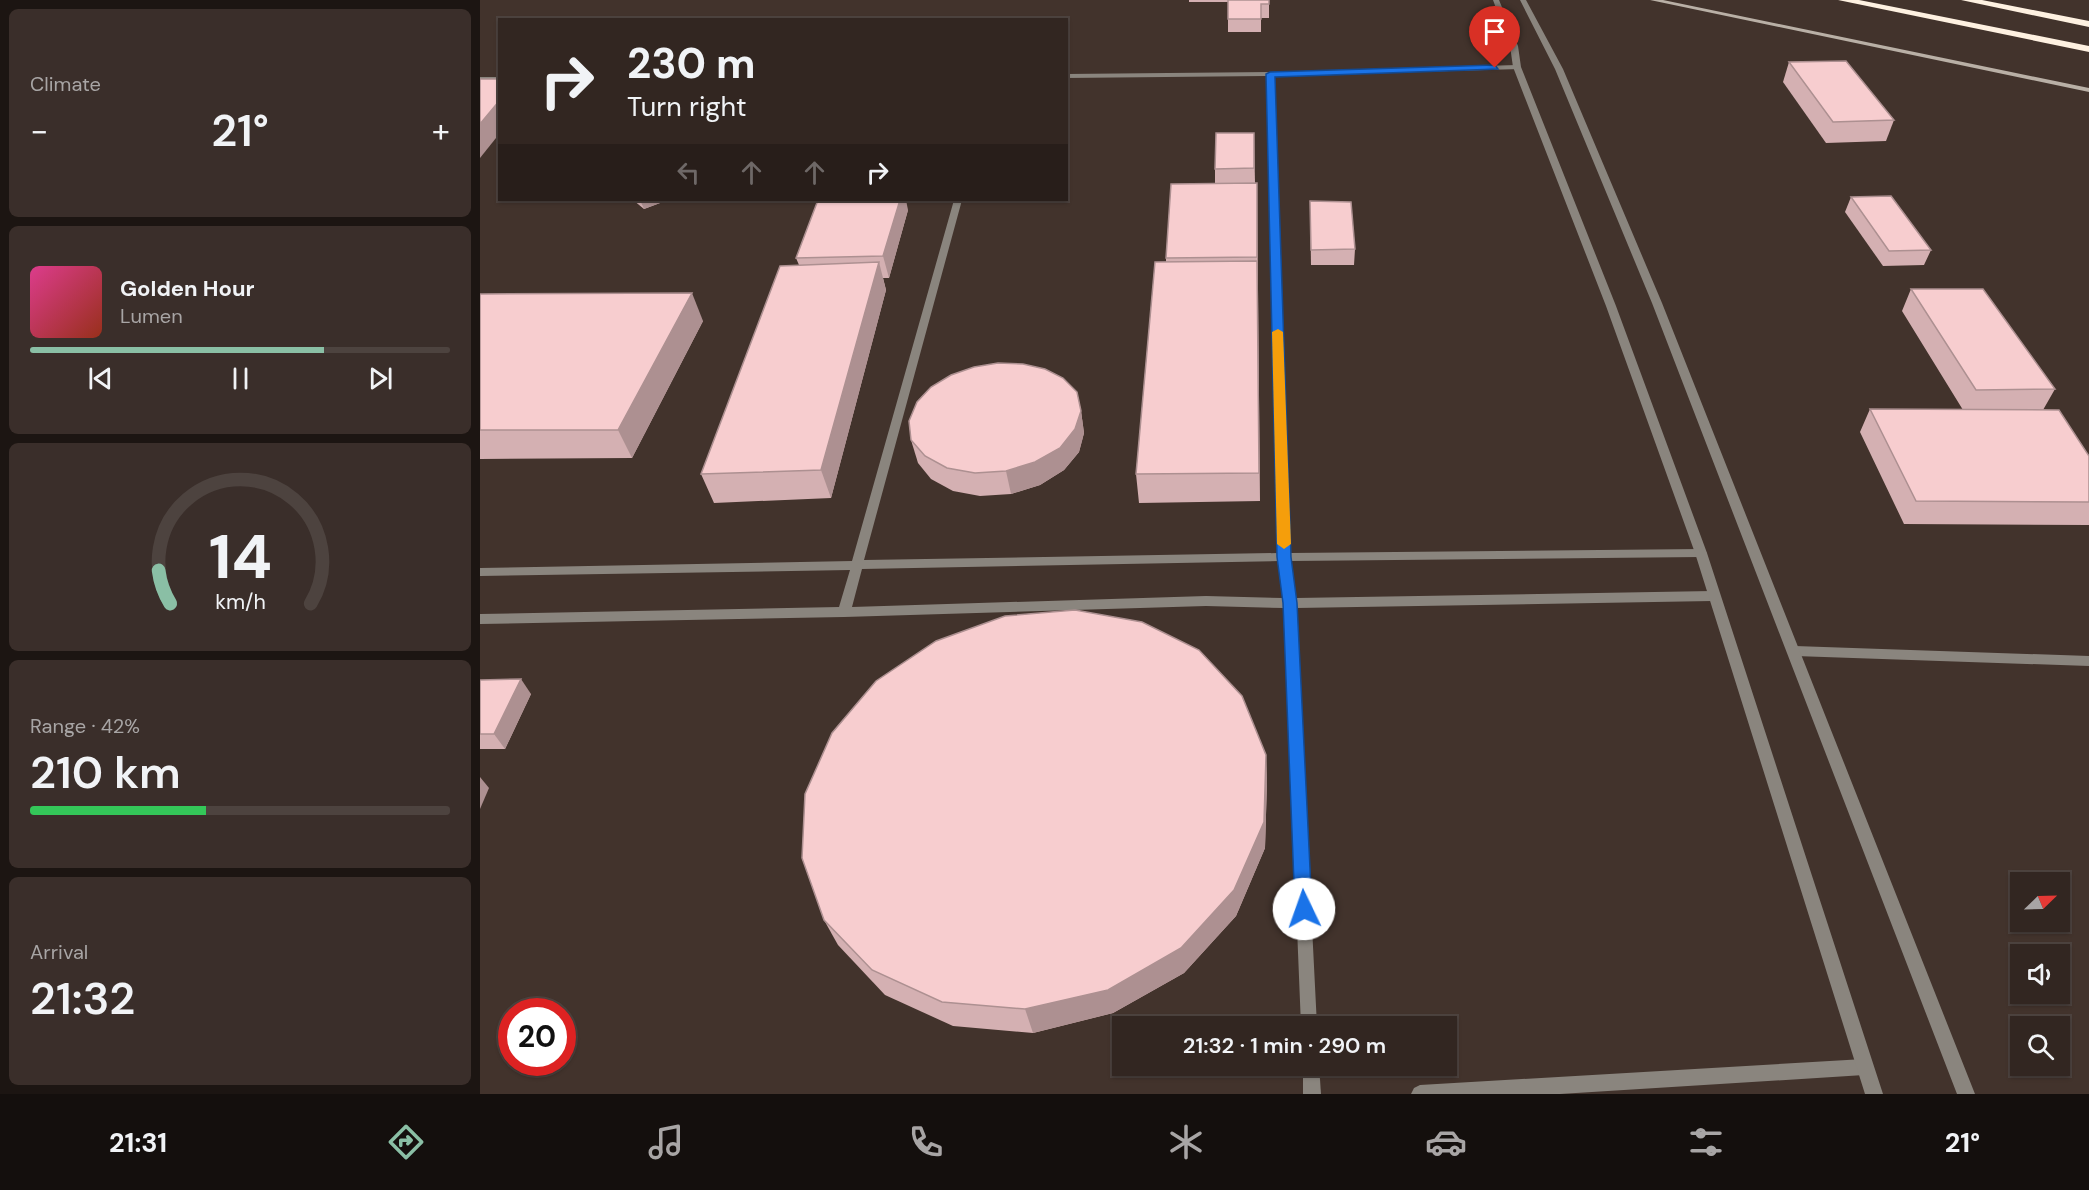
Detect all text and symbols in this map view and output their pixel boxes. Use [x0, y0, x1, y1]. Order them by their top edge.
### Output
pin [1469, 6, 1520, 68]
icon: arrive [1478, 15, 1511, 48]
text: 230 m [627, 36, 756, 91]
icon: right [528, 42, 606, 120]
text: Climate [30, 71, 101, 97]
text: Turn right [627, 89, 747, 124]
text: 21° [211, 101, 269, 160]
text: − [30, 109, 48, 152]
text: + [432, 109, 450, 152]
icon: left [672, 156, 705, 189]
icon: ahead [735, 156, 768, 189]
icon: ahead [798, 156, 831, 189]
icon: right [861, 156, 894, 189]
text: Golden Hour [120, 274, 255, 303]
text: Lumen [120, 303, 183, 329]
icon: previous [84, 362, 117, 395]
icon: pause [224, 362, 257, 395]
icon: next [364, 362, 397, 395]
text: 14 [208, 516, 272, 597]
text: km/h [215, 588, 265, 616]
text: Range · 42% [30, 713, 140, 739]
text: 210 km [30, 743, 181, 802]
north arrow [2010, 872, 2070, 932]
map controls [2010, 872, 2070, 1076]
position arrow [1272, 877, 1336, 941]
text: Arrival [30, 939, 88, 965]
button: sound [2010, 944, 2070, 1004]
text: 21:32 [30, 969, 135, 1028]
speed limit sign: 20 [498, 998, 576, 1076]
button: search [2010, 1016, 2070, 1076]
text: 21:32 · 1 min · 290 m [1183, 1031, 1386, 1060]
icon: directions [385, 1121, 427, 1163]
icon: music [645, 1121, 687, 1163]
icon: phone [905, 1121, 947, 1163]
icon: climate [1165, 1121, 1207, 1163]
icon: car [1425, 1121, 1467, 1163]
icon: filters [1685, 1121, 1727, 1163]
text: 21:31 [109, 1125, 167, 1160]
text: 21° [1945, 1125, 1980, 1160]

